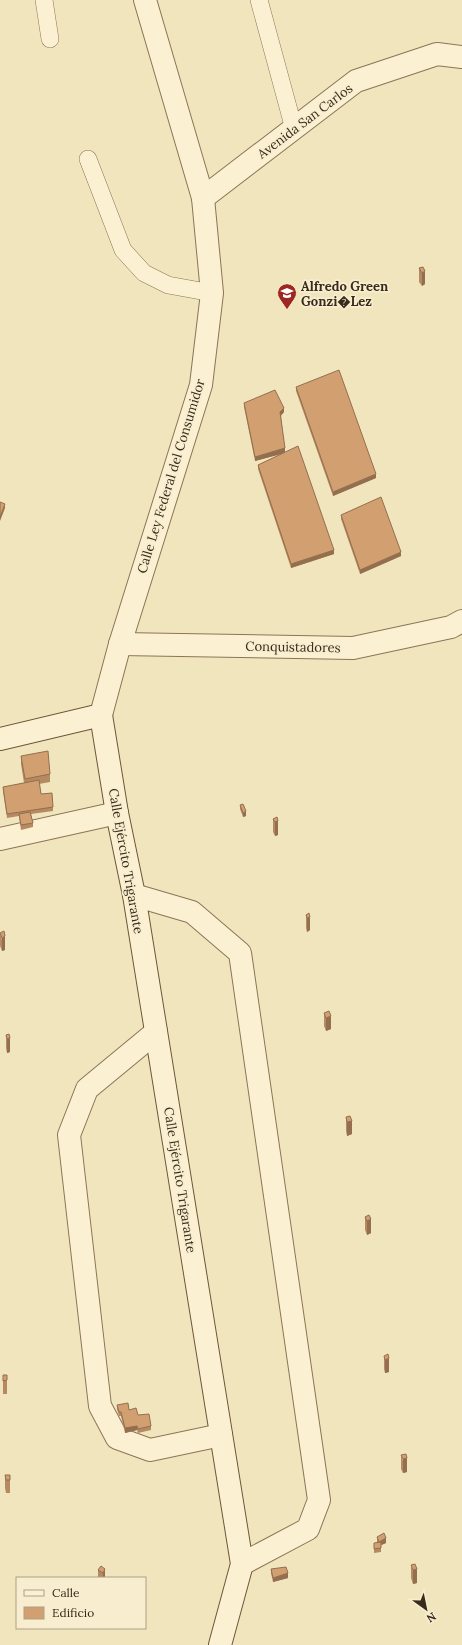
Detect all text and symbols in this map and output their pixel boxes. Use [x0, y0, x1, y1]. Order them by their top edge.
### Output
street label: Avenida San Carlos [253, 80, 356, 163]
place label: Alfredo Green Gonzi�Lez [301, 278, 389, 310]
school or university icon: Alfredo Green Gonzi�Lez [276, 282, 298, 310]
street label: Calle Ley Federal del Consumidor [133, 376, 209, 575]
street label: Conquistadores [245, 638, 341, 656]
street label: Calle Ejército Trigarante [105, 787, 147, 935]
street label: Calle Ejército Trigarante [160, 1106, 200, 1254]
legend [16, 1577, 146, 1629]
text: Calle [52, 1585, 80, 1600]
north arrow [406, 1589, 446, 1629]
text: Edificio [52, 1605, 94, 1620]
text: N [424, 1609, 439, 1626]

